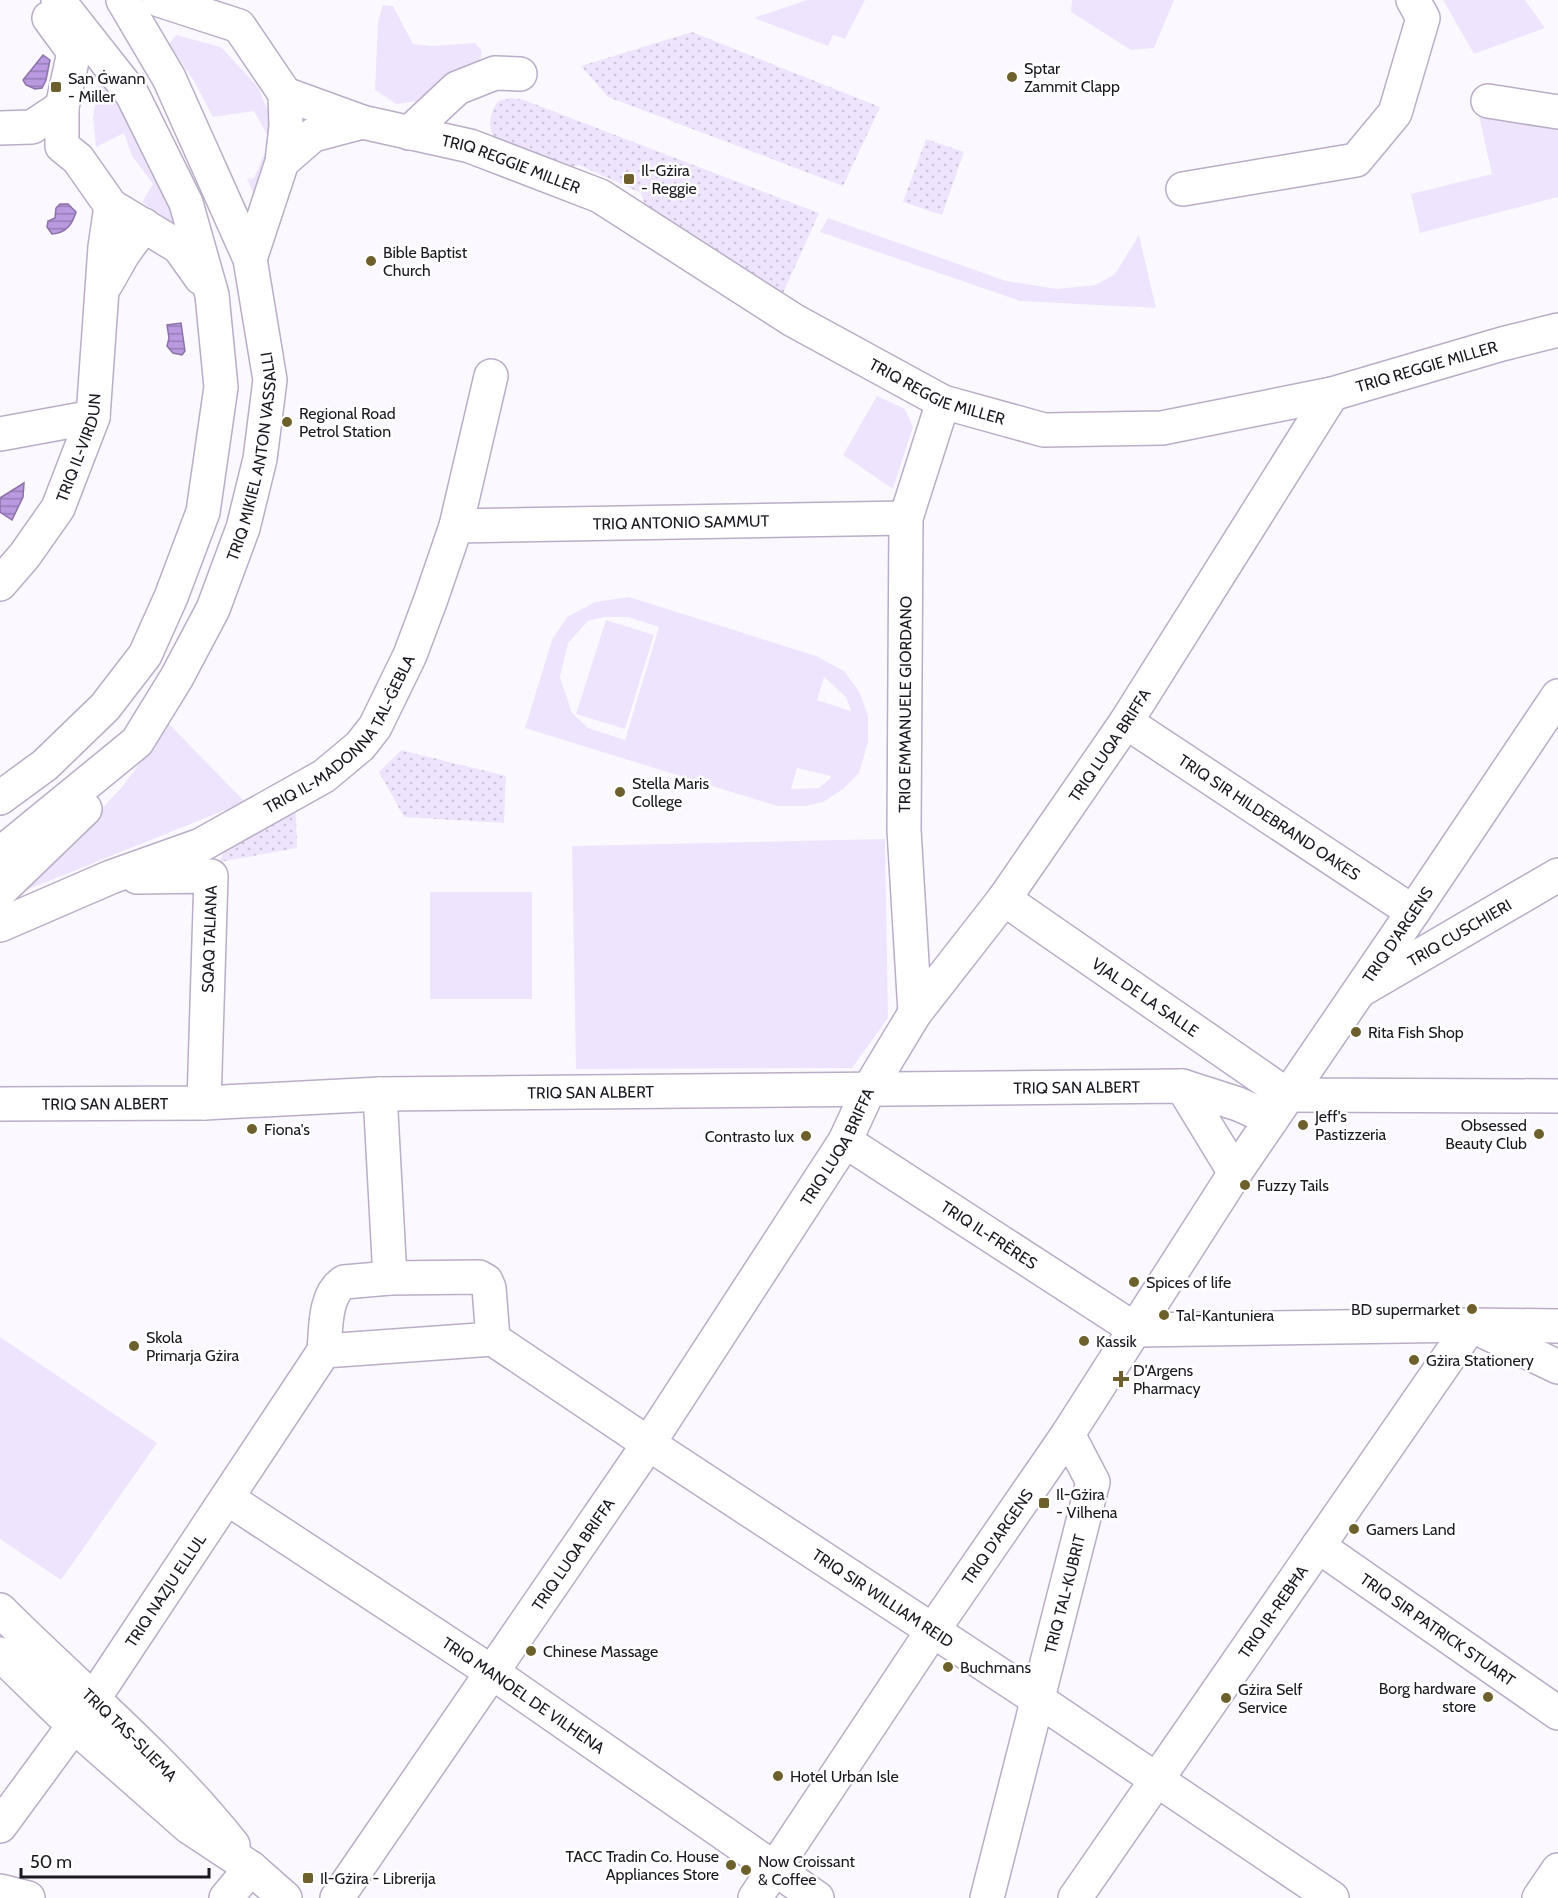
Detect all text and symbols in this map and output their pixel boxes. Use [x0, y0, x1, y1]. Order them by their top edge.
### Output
place label: Sptar Zammit Clapp [1024, 59, 1120, 96]
place label: San Ġwann - Miller [68, 69, 145, 106]
marker: Sptar Zammit Clapp [1005, 70, 1019, 84]
marker: San Ġwann - Miller [49, 80, 63, 94]
street label: TRIQ REGGIE MILLER [440, 131, 583, 198]
place label: Il-Gżira - Reggie [641, 161, 697, 198]
marker: Il-Gżira - Reggie [622, 172, 636, 186]
place label: Bible Baptist Church [383, 243, 468, 280]
marker: Bible Baptist Church [364, 254, 378, 268]
street label: TRIQ REGGIE MILLER [1354, 337, 1500, 396]
street label: TRIQ MIKIEL ANTON VASSALLI [223, 351, 280, 563]
street label: TRIQ REGGIE MILLER [866, 355, 1007, 429]
street label: TRIQ IL-VIRDUN [52, 393, 105, 505]
place label: Regional Road Petrol Station [299, 404, 396, 441]
marker: Regional Road Petrol Station [280, 415, 294, 429]
street label: TRIQ ANTONIO SAMMUT [593, 511, 770, 534]
street label: TRIQ EMMANUELE GIORDANO [895, 596, 916, 813]
street label: TRIQ IL-MADONNA TAL-ĠEBLA [261, 652, 419, 818]
street label: TRIQ LUQA BRIFFA [1065, 685, 1155, 806]
street label: TRIQ SIR HILDEBRAND OAKES [1175, 750, 1364, 884]
place label: Stella Maris College [632, 774, 709, 811]
marker: Stella Maris College [613, 785, 627, 799]
street label: TRIQ D'ARGENS [1359, 883, 1437, 986]
street label: SQAQ TALIANA [198, 885, 221, 993]
street label: TRIQ CUSCHIERI [1404, 895, 1515, 971]
street label: VJAL DE LA SALLE [1088, 954, 1202, 1041]
place label: Rita Fish Shop [1368, 1023, 1464, 1042]
marker: Rita Fish Shop [1349, 1025, 1363, 1039]
street label: TRIQ SAN ALBERT [1013, 1077, 1141, 1098]
street label: TRIQ SAN ALBERT [527, 1082, 655, 1103]
street label: TRIQ LUQA BRIFFA [797, 1085, 878, 1209]
street label: TRIQ SAN ALBERT [42, 1094, 169, 1114]
place label: Jeff's Pastizzeria [1314, 1107, 1387, 1144]
place label: Obsessed Beauty Club [1445, 1116, 1527, 1153]
marker: Jeff's Pastizzeria [1296, 1118, 1310, 1132]
place label: Fiona's [264, 1120, 310, 1139]
marker: Fiona's [245, 1122, 259, 1136]
place label: Contrasto lux [705, 1127, 794, 1146]
marker: Obsessed Beauty Club [1532, 1127, 1546, 1141]
marker: Contrasto lux [799, 1129, 813, 1143]
place label: Fuzzy Tails [1257, 1176, 1329, 1195]
marker: Fuzzy Tails [1238, 1178, 1252, 1192]
street label: TRIQ IL-FRÈRES [937, 1197, 1041, 1273]
place label: Spices of life [1146, 1273, 1231, 1292]
marker: Spices of life [1127, 1275, 1141, 1289]
place label: BD supermarket [1351, 1300, 1461, 1319]
marker: BD supermarket [1465, 1302, 1479, 1316]
place label: Tal-Kantuniera [1176, 1306, 1275, 1325]
marker: Tal-Kantuniera [1157, 1308, 1171, 1322]
place label: Skola Primarja Gżira [146, 1328, 240, 1365]
place label: Kassik [1096, 1332, 1137, 1351]
marker: Kassik [1077, 1334, 1091, 1348]
marker: Skola Primarja Gżira [127, 1339, 141, 1353]
place label: Gżira Stationery [1426, 1351, 1534, 1370]
marker: Gżira Stationery [1407, 1353, 1421, 1367]
place label: D'Argens Pharmacy [1133, 1361, 1201, 1398]
marker: D'Argens Pharmacy [1114, 1372, 1128, 1386]
place label: Il-Gżira - Vilhena [1056, 1485, 1118, 1522]
street label: TRIQ D'ARGENS [958, 1486, 1037, 1588]
street label: TRIQ LUQA BRIFFA [528, 1494, 619, 1614]
marker: Il-Gżira - Vilhena [1037, 1496, 1051, 1510]
place label: Gamers Land [1366, 1520, 1455, 1539]
marker: Gamers Land [1347, 1522, 1361, 1536]
street label: TRIQ NAZJU ELLUL [121, 1530, 210, 1651]
street label: TRIQ TAL-KUBRIT [1041, 1532, 1089, 1655]
street label: TRIQ SIR WILLIAM REID [808, 1545, 957, 1651]
street label: TRIQ IR-REBĦA [1235, 1562, 1312, 1662]
street label: TRIQ SIR PATRICK STUART [1356, 1569, 1519, 1691]
street label: TRIQ MANOEL DE VILHENA [439, 1633, 608, 1758]
place label: Chinese Massage [543, 1642, 658, 1661]
marker: Chinese Massage [524, 1644, 538, 1658]
place label: Buchmans [960, 1658, 1031, 1677]
marker: Buchmans [941, 1660, 955, 1674]
place label: Borg hardware store [1379, 1679, 1476, 1716]
place label: Gżira Self Service [1238, 1680, 1303, 1717]
street label: TRIQ TAS-SLIEMA [78, 1685, 181, 1785]
marker: Borg hardware store [1481, 1690, 1495, 1704]
marker: Gżira Self Service [1219, 1691, 1233, 1705]
place label: Hotel Urban Isle [790, 1767, 899, 1786]
marker: Hotel Urban Isle [771, 1769, 785, 1783]
scale bar [21, 1841, 208, 1879]
place label: TACC Tradin Co. House Appliances Store [566, 1847, 719, 1884]
text: 50 m [30, 1851, 72, 1873]
place label: Now Croissant & Coffee [758, 1852, 855, 1889]
marker: TACC Tradin Co. House Appliances Store [724, 1858, 738, 1872]
marker: Now Croissant & Coffee [739, 1863, 753, 1877]
place label: Il-Gżira - Librerija [320, 1869, 436, 1888]
marker: Il-Gżira - Librerija [301, 1871, 315, 1885]

